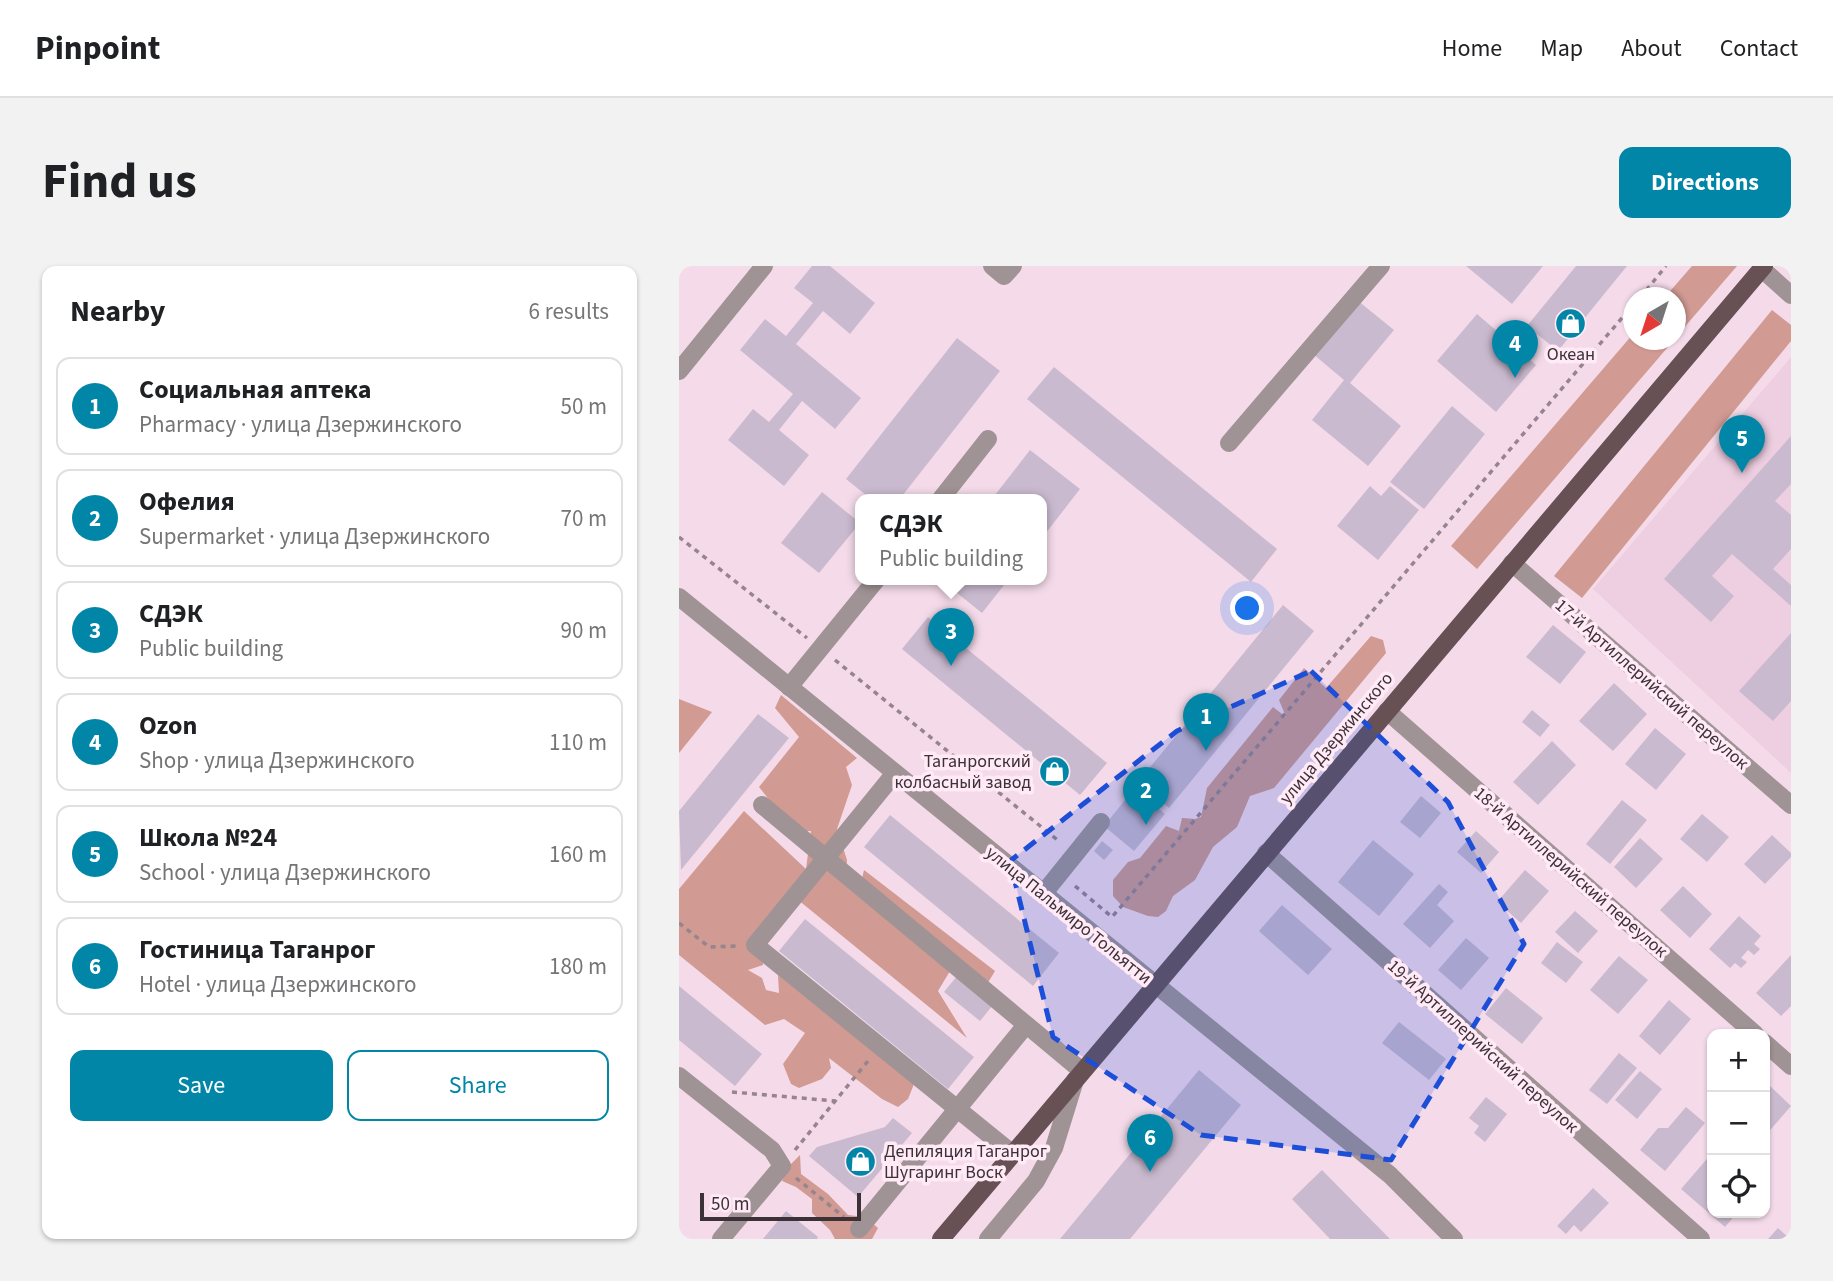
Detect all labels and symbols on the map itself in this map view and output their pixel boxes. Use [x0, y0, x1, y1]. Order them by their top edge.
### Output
north arrow [1623, 287, 1686, 350]
shop icon: Океан [1554, 306, 1588, 340]
pin: 4 [1492, 320, 1538, 378]
place label: Океан [1547, 342, 1595, 367]
pin: 5 [1719, 415, 1765, 473]
your location [1230, 591, 1264, 625]
street label: 17-й Артиллерийский переулок [1550, 593, 1754, 776]
pin: 3 [928, 608, 974, 666]
street label: улица Дзержинского [1274, 667, 1399, 810]
pin: 1 [1183, 693, 1229, 751]
place label: Таганрогский колбасный завод [894, 749, 1031, 795]
shop icon: Таганрогский колбасный завод [1037, 754, 1071, 788]
pin: 2 [1123, 767, 1169, 825]
street label: 18-й Артиллерийский переулок [1469, 781, 1673, 964]
street label: улица Пальмиро Тольятти [980, 841, 1157, 990]
street label: 19-й Артиллерийский переулок [1382, 954, 1584, 1139]
pin: 6 [1127, 1114, 1173, 1172]
place label: Депиляция Таганрог Шугаринг Воск [884, 1139, 1047, 1185]
shop icon: Депиляция Таганрог Шугаринг Воск [844, 1144, 878, 1178]
scale bar [700, 1190, 861, 1222]

